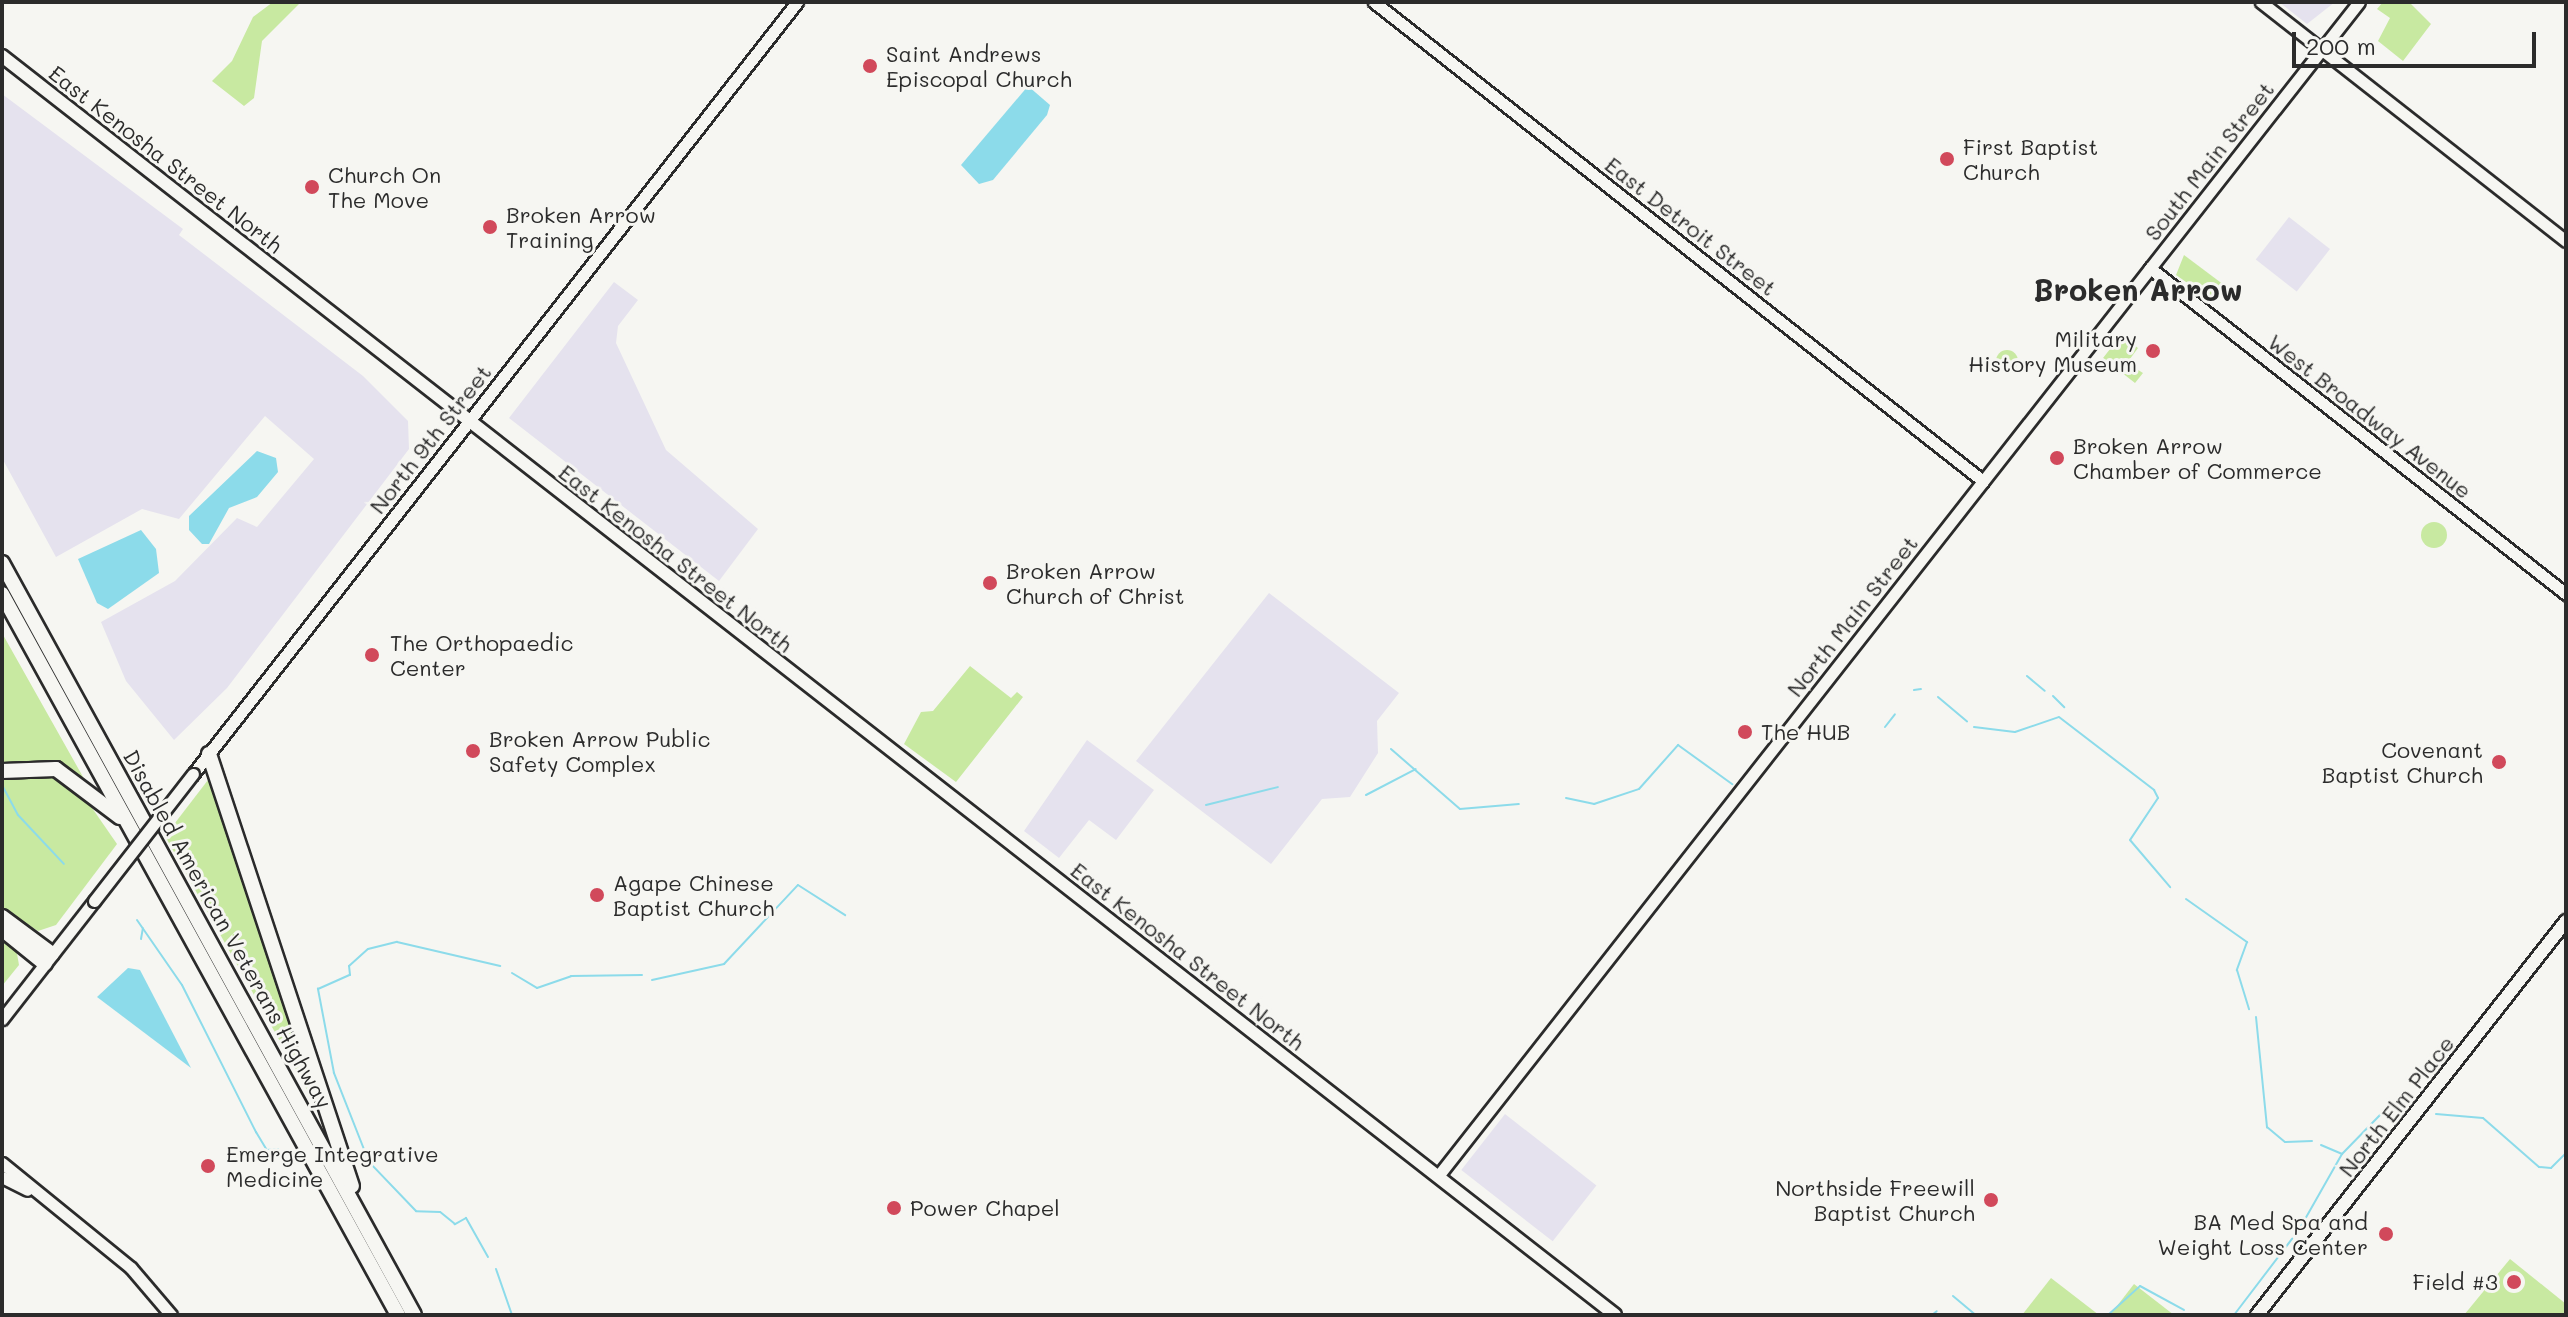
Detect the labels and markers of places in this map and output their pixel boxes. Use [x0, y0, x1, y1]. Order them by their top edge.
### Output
place label: Saint Andrews Episcopal Church [886, 40, 1072, 92]
marker: Saint Andrews Episcopal Church [861, 57, 879, 75]
place label: First Baptist Church [1963, 133, 2098, 184]
marker: First Baptist Church [1938, 150, 1956, 168]
place label: Church On The Move [328, 161, 441, 212]
marker: Church On The Move [303, 178, 321, 196]
place label: Broken Arrow Training [506, 201, 656, 252]
marker: Broken Arrow Training [481, 218, 499, 236]
place label: Military History Museum [1968, 325, 2137, 376]
marker: Military History Museum [2144, 342, 2162, 360]
place label: Broken Arrow Chamber of Commerce [2073, 432, 2322, 484]
marker: Broken Arrow Chamber of Commerce [2048, 449, 2066, 467]
place label: Broken Arrow Church of Christ [1006, 557, 1184, 608]
marker: Broken Arrow Church of Christ [981, 574, 999, 592]
place label: The Orthopaedic Center [390, 629, 573, 680]
marker: The Orthopaedic Center [361, 644, 383, 666]
place label: The HUB [1761, 719, 1850, 745]
marker: The HUB [1736, 723, 1754, 741]
place label: Broken Arrow Public Safety Complex [489, 725, 710, 776]
place label: Covenant Baptist Church [2322, 736, 2483, 788]
marker: Broken Arrow Public Safety Complex [464, 742, 482, 760]
marker: Covenant Baptist Church [2490, 753, 2508, 771]
place label: Agape Chinese Baptist Church [613, 869, 774, 920]
marker: Agape Chinese Baptist Church [588, 886, 606, 904]
place label: Emerge Integrative Medicine [226, 1140, 439, 1192]
marker: Emerge Integrative Medicine [197, 1155, 219, 1177]
place label: Northside Freewill Baptist Church [1775, 1174, 1975, 1226]
marker: Northside Freewill Baptist Church [1982, 1191, 2000, 1209]
place label: Power Chapel [910, 1195, 1060, 1221]
marker: Power Chapel [885, 1199, 903, 1217]
place label: BA Med Spa and Weight Loss Center [2158, 1208, 2368, 1260]
marker: BA Med Spa and Weight Loss Center [2375, 1223, 2397, 1245]
place label: Field #3 [2412, 1269, 2498, 1295]
marker: Field #3 [2505, 1273, 2523, 1291]

